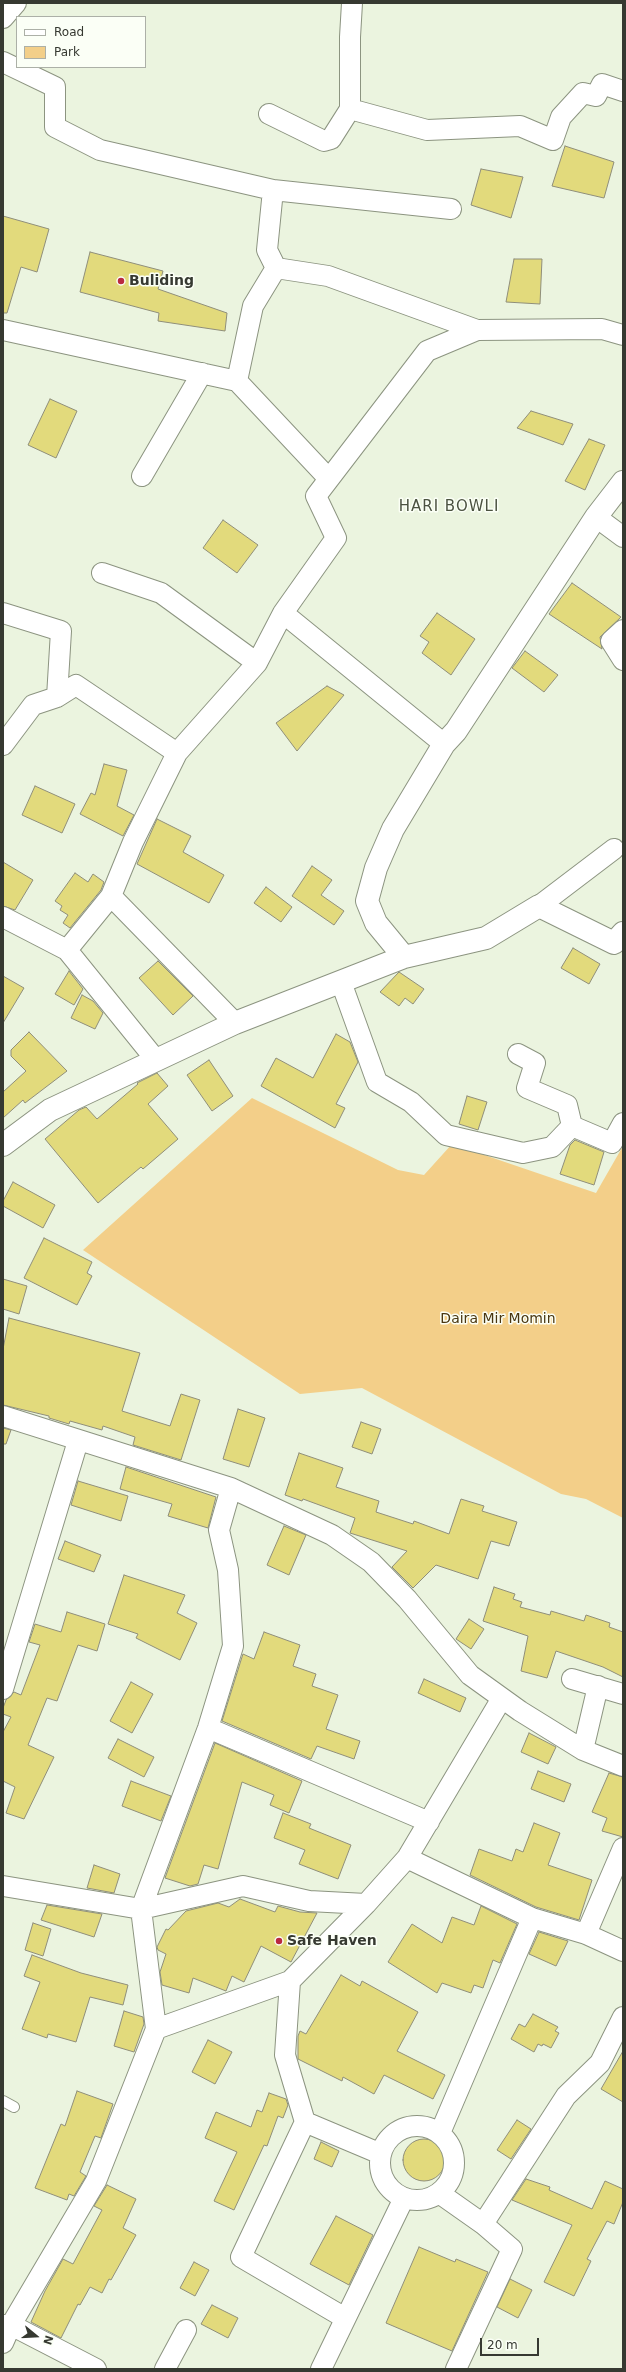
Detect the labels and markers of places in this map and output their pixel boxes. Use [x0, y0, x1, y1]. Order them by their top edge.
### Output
place label: Buliding [129, 273, 194, 289]
marker: Buliding [116, 276, 126, 286]
place label: Safe Haven [287, 1933, 377, 1949]
marker: Safe Haven [274, 1936, 284, 1946]

